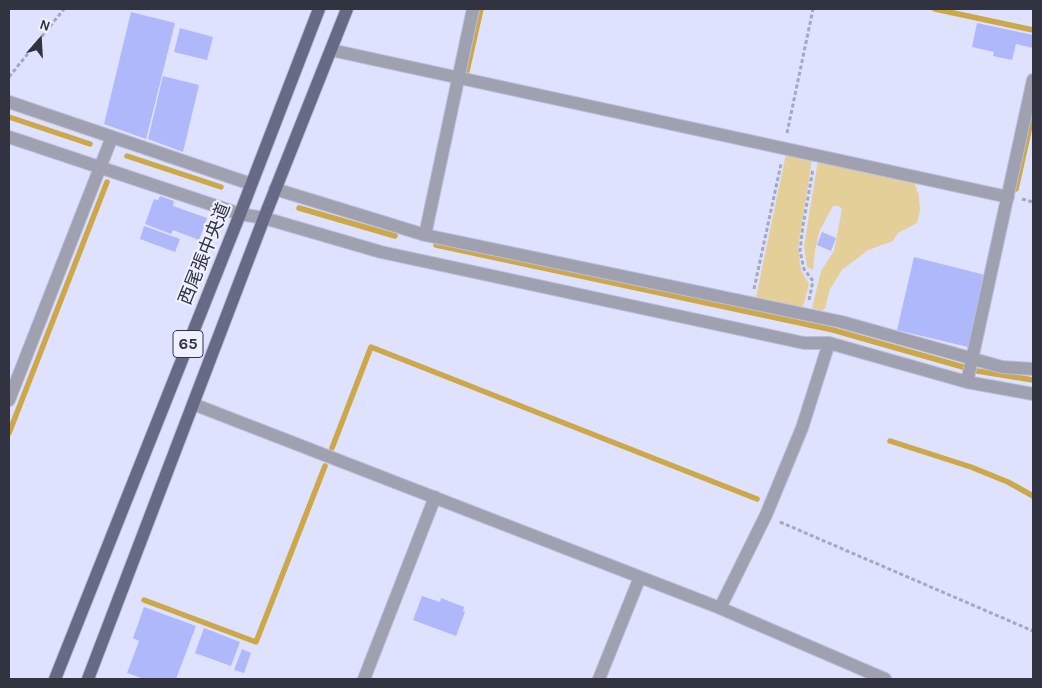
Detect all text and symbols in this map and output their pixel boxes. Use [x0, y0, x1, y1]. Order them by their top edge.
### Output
north arrow [15, 15, 65, 65]
text: N [38, 16, 53, 35]
street label: 西尾張中央道 [175, 200, 235, 308]
road number: 65 [173, 330, 203, 358]

